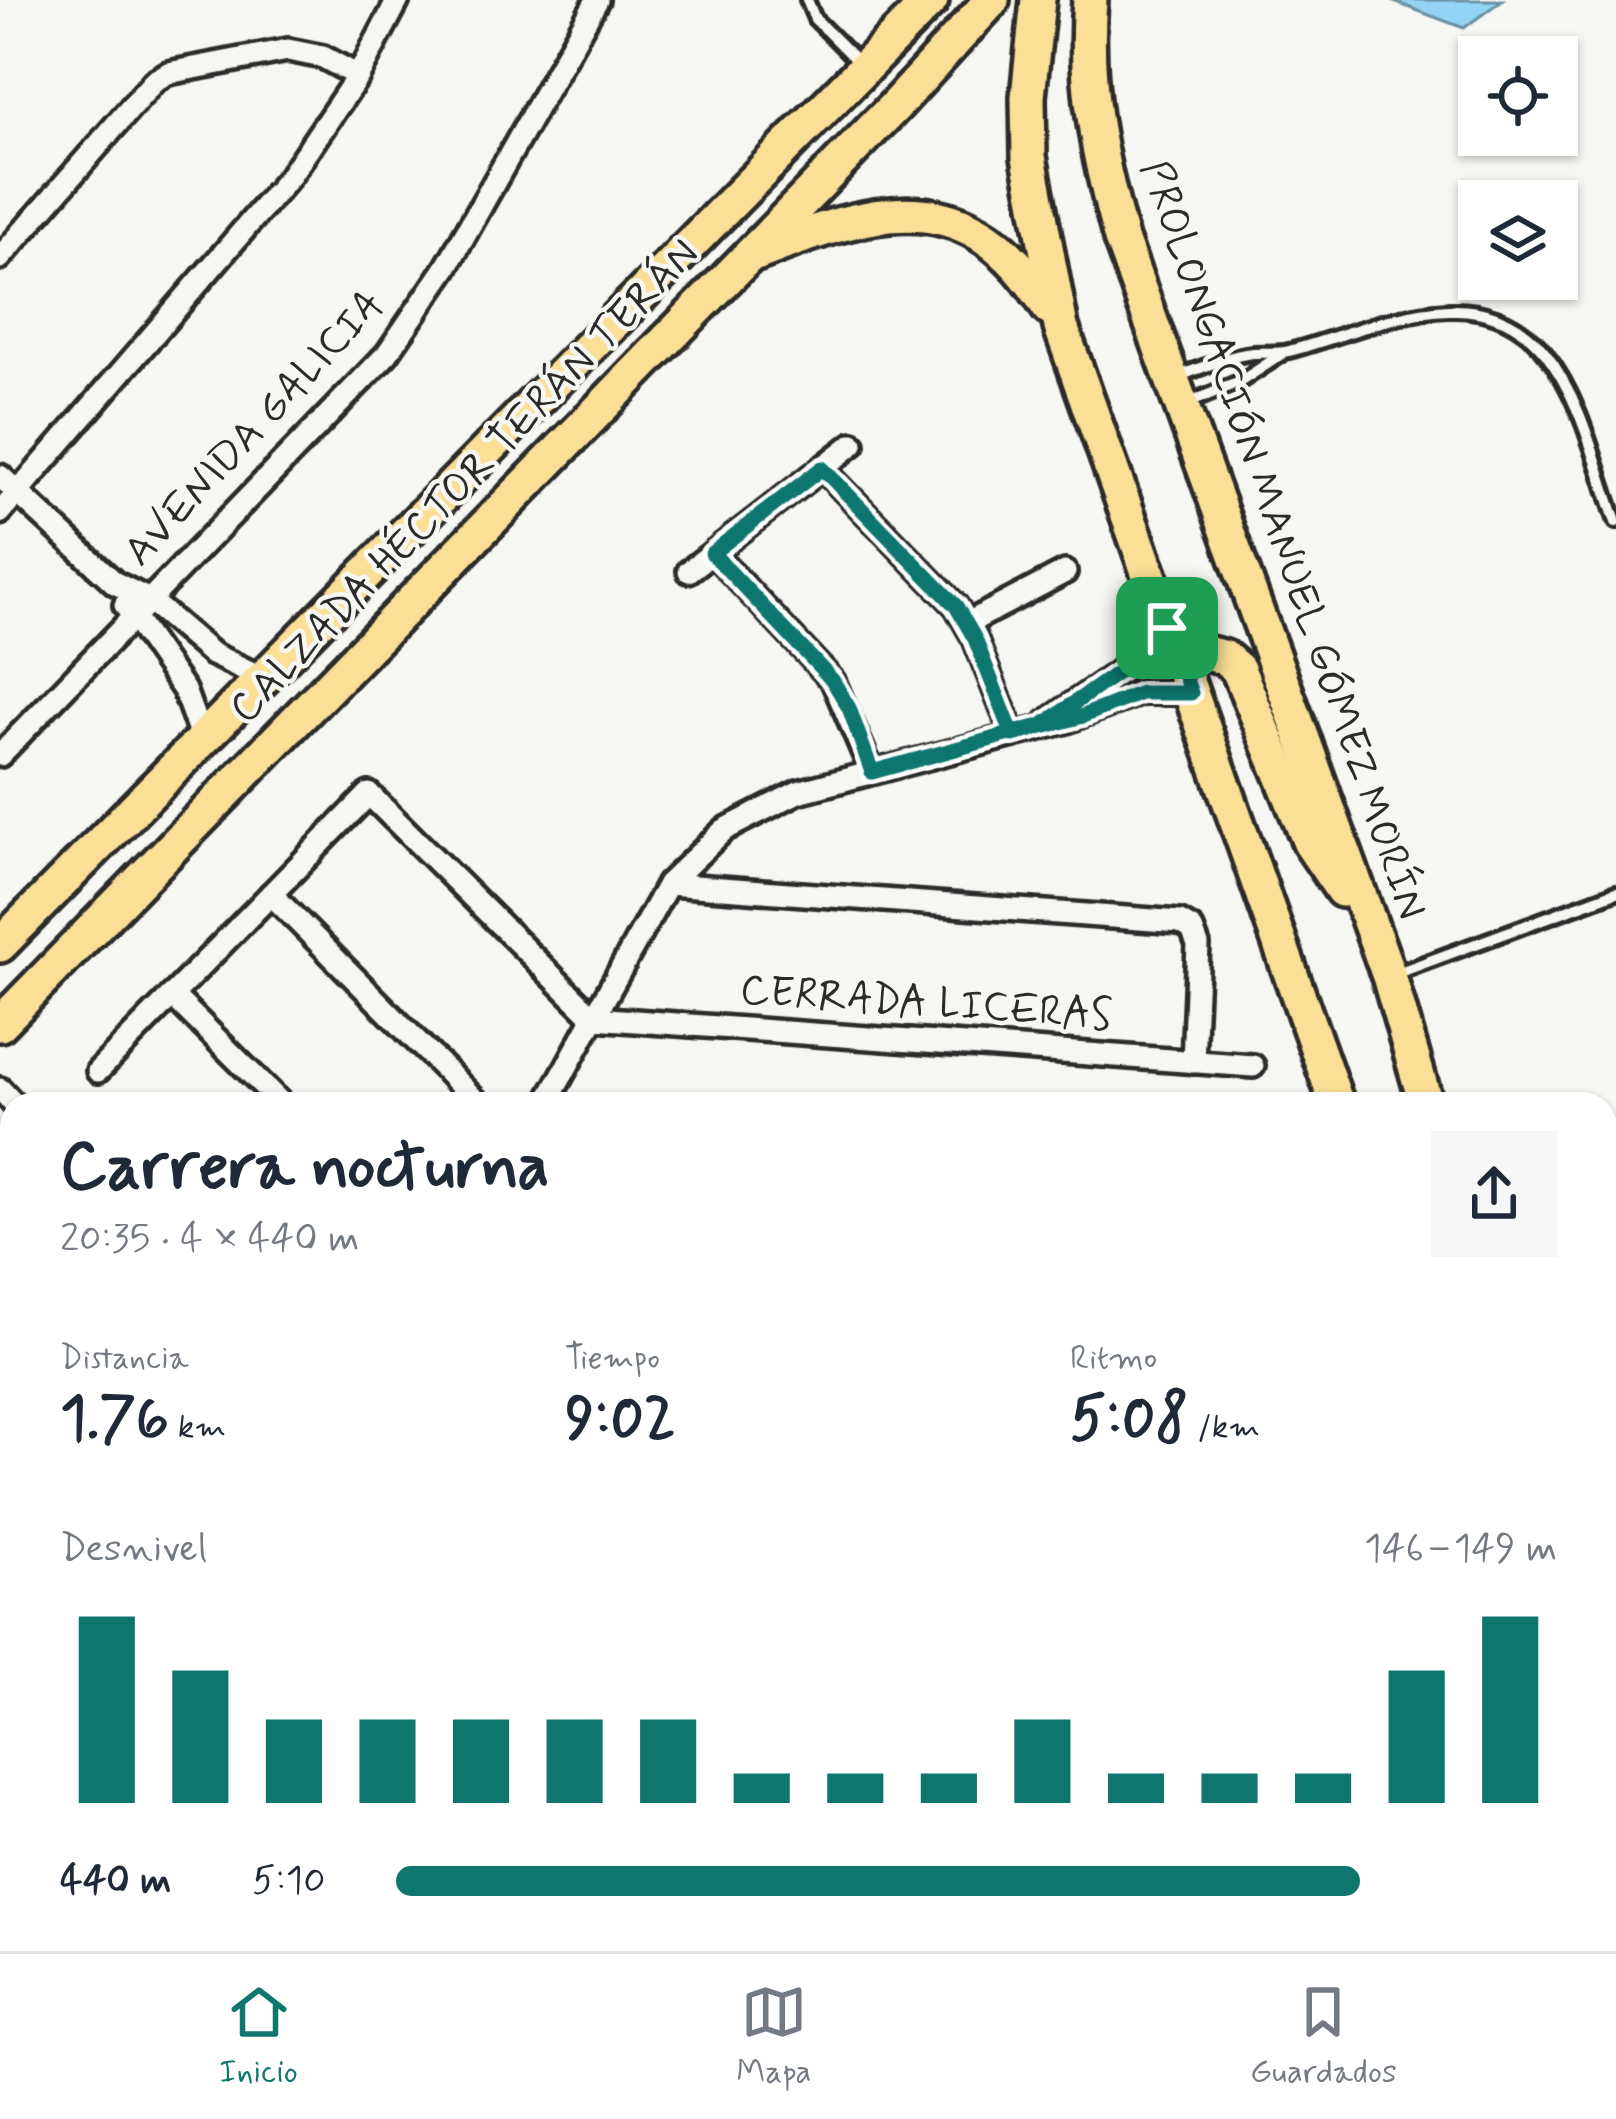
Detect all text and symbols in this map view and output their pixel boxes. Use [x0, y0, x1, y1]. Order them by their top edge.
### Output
map controls [1458, 36, 1578, 300]
button: locate [1458, 36, 1578, 156]
street label: PROLONGACIÓN MANUEL GÓMEZ MORÍN [1126, 153, 1438, 927]
button: layers [1458, 180, 1578, 300]
street label: CALZADA HÉCTOR TERÁN TERÁN [217, 227, 712, 736]
street label: AVENIDA GALICIA [113, 279, 397, 579]
pin [1116, 577, 1218, 679]
icon: arrive [1134, 595, 1200, 661]
street label: CERRADA LICERAS [738, 964, 1114, 1044]
text: Carrera nocturna [60, 1126, 549, 1212]
button: share [1431, 1131, 1557, 1257]
text: 20:35 · 4 × 440 m [60, 1214, 359, 1265]
text: Distancia [60, 1337, 189, 1381]
text: Tiempo [565, 1337, 660, 1381]
text: Ritmo [1070, 1337, 1157, 1381]
text: 1.76 [60, 1381, 169, 1460]
text: 9:02 [565, 1381, 676, 1460]
text: 5:08 [1070, 1381, 1188, 1460]
text: km [169, 1406, 226, 1450]
text: /km [1188, 1406, 1260, 1450]
text: Desnivel [60, 1524, 207, 1575]
text: 146–149 m [1364, 1524, 1557, 1575]
text: 440 m [60, 1856, 171, 1907]
text: 5:10 [252, 1856, 326, 1907]
tab: Inicio [219, 1979, 298, 2095]
tab: Mapa [736, 1979, 811, 2095]
tab: Guardados [1250, 1979, 1397, 2095]

